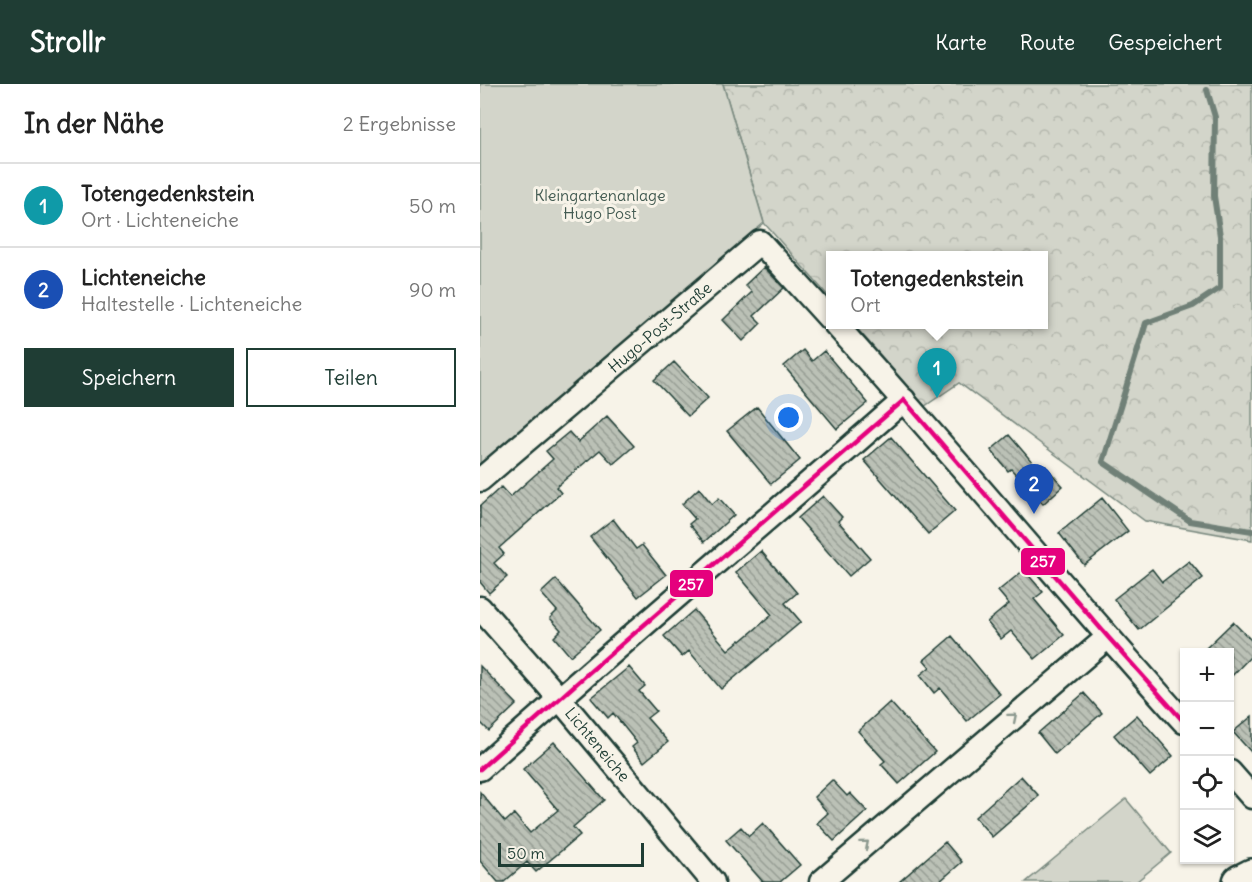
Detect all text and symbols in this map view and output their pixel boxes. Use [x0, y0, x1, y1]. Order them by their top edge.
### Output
text: Strollr [30, 24, 105, 60]
text: Karte [935, 29, 987, 56]
text: Route [1020, 29, 1075, 56]
text: Gespeichert [1108, 29, 1222, 56]
text: In der Nähe [24, 107, 164, 140]
text: 2 Ergebnisse [343, 111, 456, 136]
text: Totengedenkstein [81, 179, 255, 207]
park label: Kleingartenanlage Hugo Post [534, 185, 666, 223]
text: 1 [40, 193, 47, 218]
text: 50 m [409, 193, 456, 218]
text: Ort · Lichteneiche [81, 207, 239, 232]
popup [826, 251, 1048, 329]
text: Lichteneiche [81, 263, 206, 291]
text: Totengedenkstein [850, 264, 1024, 292]
text: 2 [38, 277, 49, 302]
text: 90 m [409, 277, 456, 302]
street label: Hugo-Post-Straße [604, 278, 716, 377]
text: Haltestelle · Lichteneiche [81, 291, 302, 316]
text: Ort [850, 292, 881, 317]
button: Speichern [24, 348, 234, 407]
button: Teilen [246, 348, 456, 407]
pin: 1 [918, 348, 956, 398]
your location [774, 403, 803, 432]
pin: 2 [1014, 464, 1054, 514]
line badge: 257 [1020, 547, 1066, 576]
text: 257 [1030, 551, 1056, 571]
line badge: 257 [669, 569, 714, 598]
text: 257 [678, 574, 704, 594]
map controls [1180, 648, 1234, 864]
button: + [1180, 648, 1234, 702]
button: − [1180, 702, 1234, 756]
street label: Lichteneiche [561, 703, 635, 785]
one-way arrow [1006, 714, 1017, 725]
button: locate [1180, 756, 1234, 810]
button: layers [1180, 810, 1234, 864]
scale bar [498, 840, 644, 868]
one-way arrow [858, 840, 869, 851]
text: 50 m [507, 843, 545, 863]

